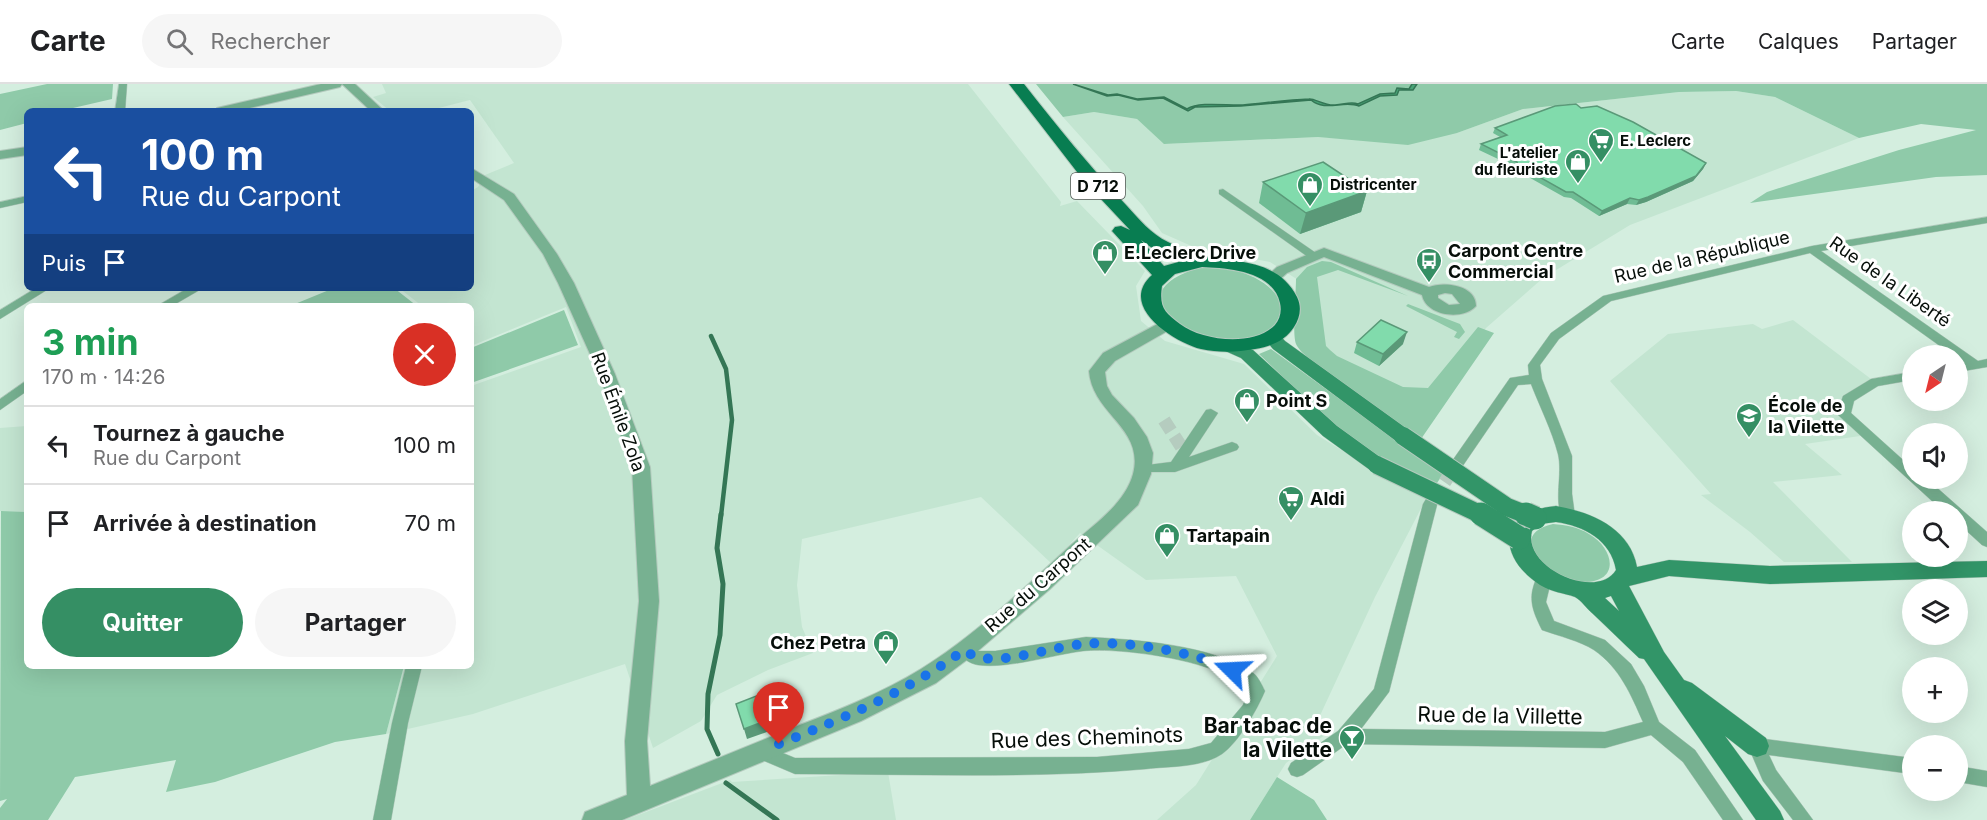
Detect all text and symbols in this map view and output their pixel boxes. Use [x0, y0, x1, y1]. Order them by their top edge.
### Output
search box [142, 14, 562, 68]
text: Carte [30, 24, 106, 58]
icon: search [163, 25, 196, 58]
text: Rechercher [211, 28, 330, 54]
text: Carte [1671, 29, 1725, 54]
text: Calques [1758, 29, 1839, 54]
text: Partager [1872, 29, 1957, 54]
supermarket icon: E. Leclerc [1586, 126, 1616, 164]
text: 100 m [141, 129, 264, 180]
place label: E. Leclerc [1620, 131, 1691, 150]
icon: left [42, 132, 120, 210]
place label: L'atelier du fleuriste [1474, 143, 1558, 179]
shop icon: L'atelier du fleuriste [1563, 147, 1593, 185]
shop icon: Districenter [1295, 170, 1325, 208]
road number: D 712 [1071, 173, 1125, 199]
place label: Districenter [1330, 175, 1417, 194]
text: Rue du Carpont [141, 180, 341, 213]
street label: Rue de la République [1612, 226, 1792, 287]
street label: Rue de la Liberté [1826, 232, 1955, 331]
shop icon: E.Leclerc Drive [1090, 238, 1120, 276]
place label: Carpont Centre Commercial [1448, 240, 1583, 282]
place label: E.Leclerc Drive [1124, 242, 1257, 263]
icon: arrive [98, 246, 131, 279]
bus stop icon: Carpont Centre Commercial [1414, 246, 1444, 284]
text: Puis [42, 250, 86, 276]
text: 3 min [42, 320, 139, 364]
button: close [393, 323, 456, 386]
north arrow [1902, 345, 1968, 411]
map controls [1902, 345, 1968, 801]
street label: Rue Émile Zola [587, 349, 651, 474]
text: 170 m · 14:26 [42, 365, 165, 389]
shop icon: Point S [1232, 386, 1262, 424]
place label: Point S [1266, 390, 1327, 411]
place label: École de la Vilette [1768, 395, 1845, 437]
school or university icon: École de la Vilette [1734, 401, 1764, 439]
text: Tournez à gauche [93, 420, 285, 446]
button: sound [1902, 423, 1968, 489]
icon: left [42, 429, 75, 462]
text: 100 m [394, 432, 456, 458]
text: Rue du Carpont [93, 446, 241, 470]
supermarket icon: Aldi [1276, 484, 1306, 522]
place label: Aldi [1310, 488, 1345, 509]
button: search [1902, 501, 1968, 567]
icon: arrive [42, 507, 75, 540]
text: Arrivée à destination [93, 510, 317, 536]
text: 70 m [405, 510, 456, 536]
shop icon: Tartapain [1152, 521, 1182, 559]
place label: Tartapain [1186, 525, 1270, 546]
street label: Rue du Carpont [981, 533, 1095, 636]
button: layers [1902, 579, 1968, 645]
button: Quitter [42, 588, 243, 657]
button: Partager [255, 588, 456, 657]
shop icon: Chez Petra [871, 628, 901, 666]
place label: Chez Petra [770, 632, 866, 653]
position arrow [1200, 638, 1264, 702]
button: + [1902, 657, 1968, 723]
pin [753, 682, 804, 744]
icon: arrive [762, 691, 795, 724]
street label: Rue de la Villette [1417, 702, 1583, 729]
place label: Bar tabac de la Vilette [1204, 713, 1332, 762]
street label: Rue des Cheminots [990, 722, 1184, 753]
bar icon: Bar tabac de la Vilette [1337, 723, 1367, 761]
button: − [1902, 735, 1968, 801]

